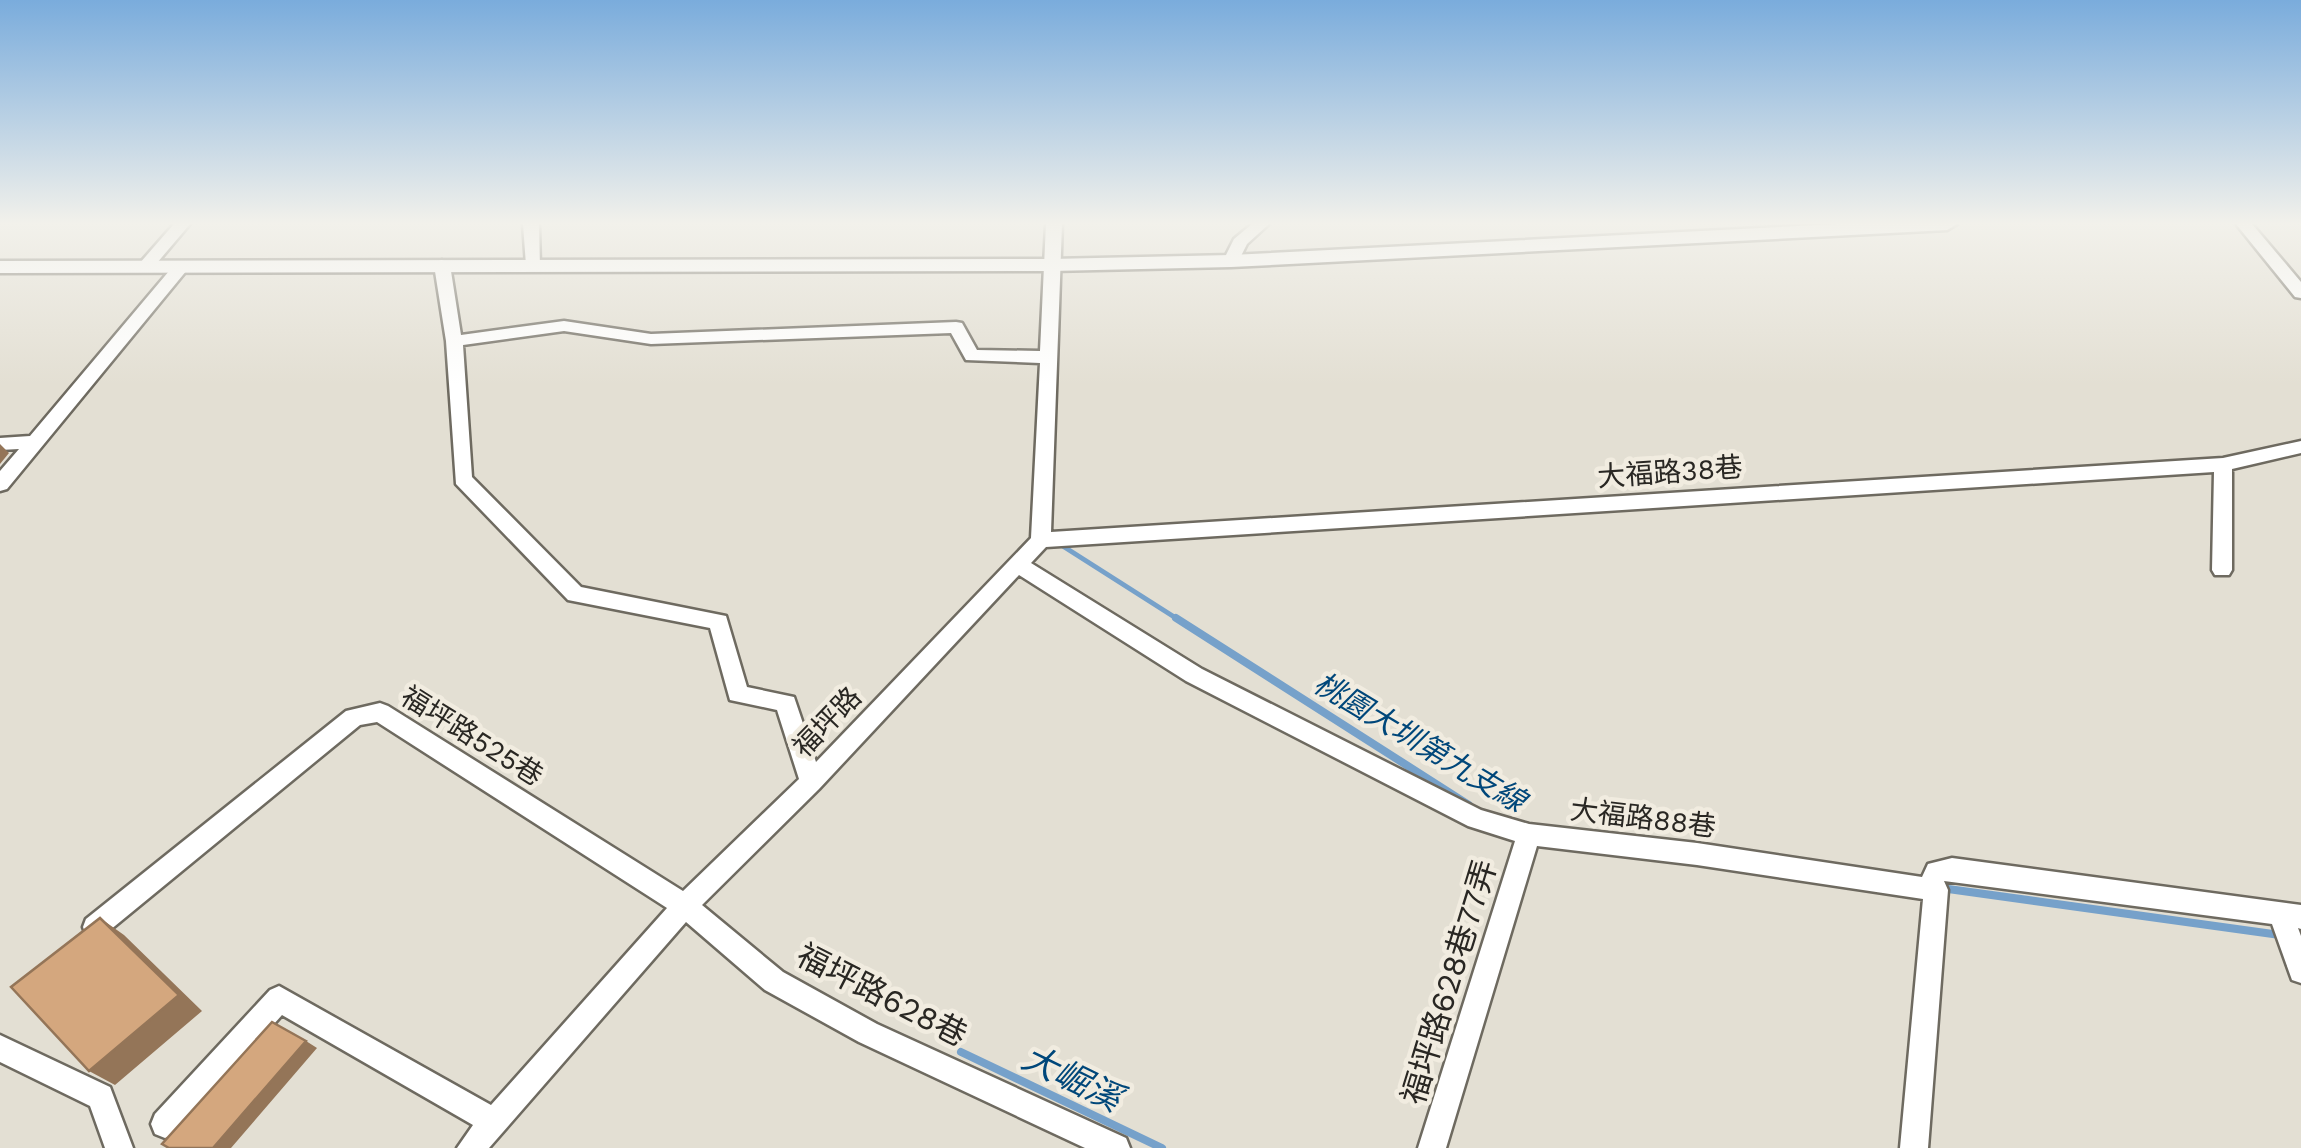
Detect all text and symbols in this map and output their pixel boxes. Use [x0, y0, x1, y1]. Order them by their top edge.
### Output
street label: 大福路38巷 [1596, 450, 1744, 494]
water label: 桃園大圳第九支線 [1308, 665, 1534, 820]
street label: 福坪路525巷 [395, 679, 549, 793]
street label: 福坪路 [786, 680, 868, 764]
street label: 大福路88巷 [1568, 793, 1718, 843]
street label: 福坪路628巷77弄 [1394, 855, 1504, 1109]
street label: 福坪路628巷 [791, 936, 973, 1054]
water label: 大崛溪 [1016, 1036, 1133, 1122]

